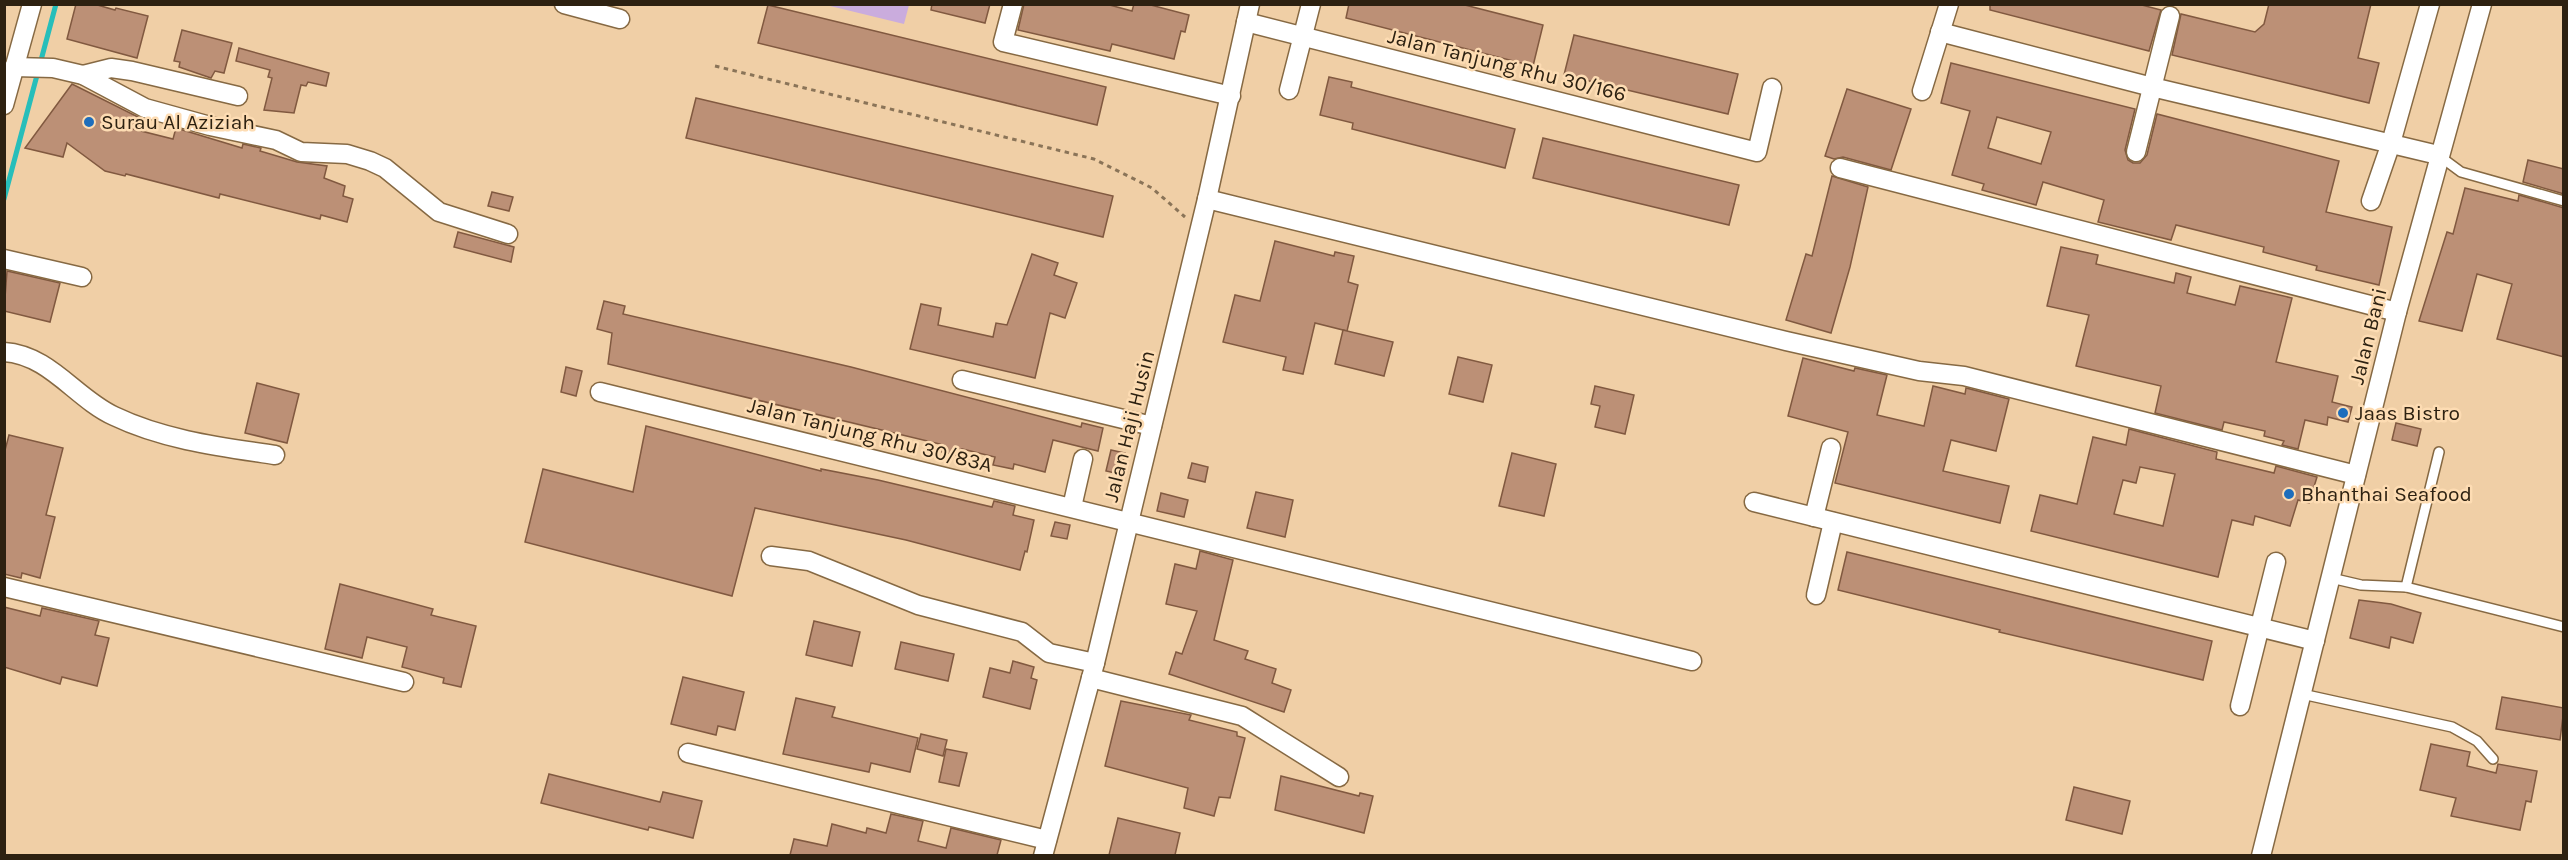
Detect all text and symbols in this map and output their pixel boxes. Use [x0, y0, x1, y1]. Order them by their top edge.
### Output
street label: Jalan Tanjung Rhu 30/166 [1385, 24, 1629, 106]
place label: Surau Al Aziziah [101, 110, 255, 134]
marker: Surau Al Aziziah [82, 115, 96, 129]
street label: Jalan Bani [2344, 285, 2392, 387]
street label: Jalan Haji Husin [1099, 348, 1159, 504]
street label: Jalan Tanjung Rhu 30/83A [745, 393, 995, 477]
place label: Jaas Bistro [2355, 401, 2460, 425]
marker: Jaas Bistro [2336, 406, 2350, 420]
place label: Bhanthai Seafood [2301, 482, 2472, 506]
marker: Bhanthai Seafood [2282, 487, 2296, 501]

